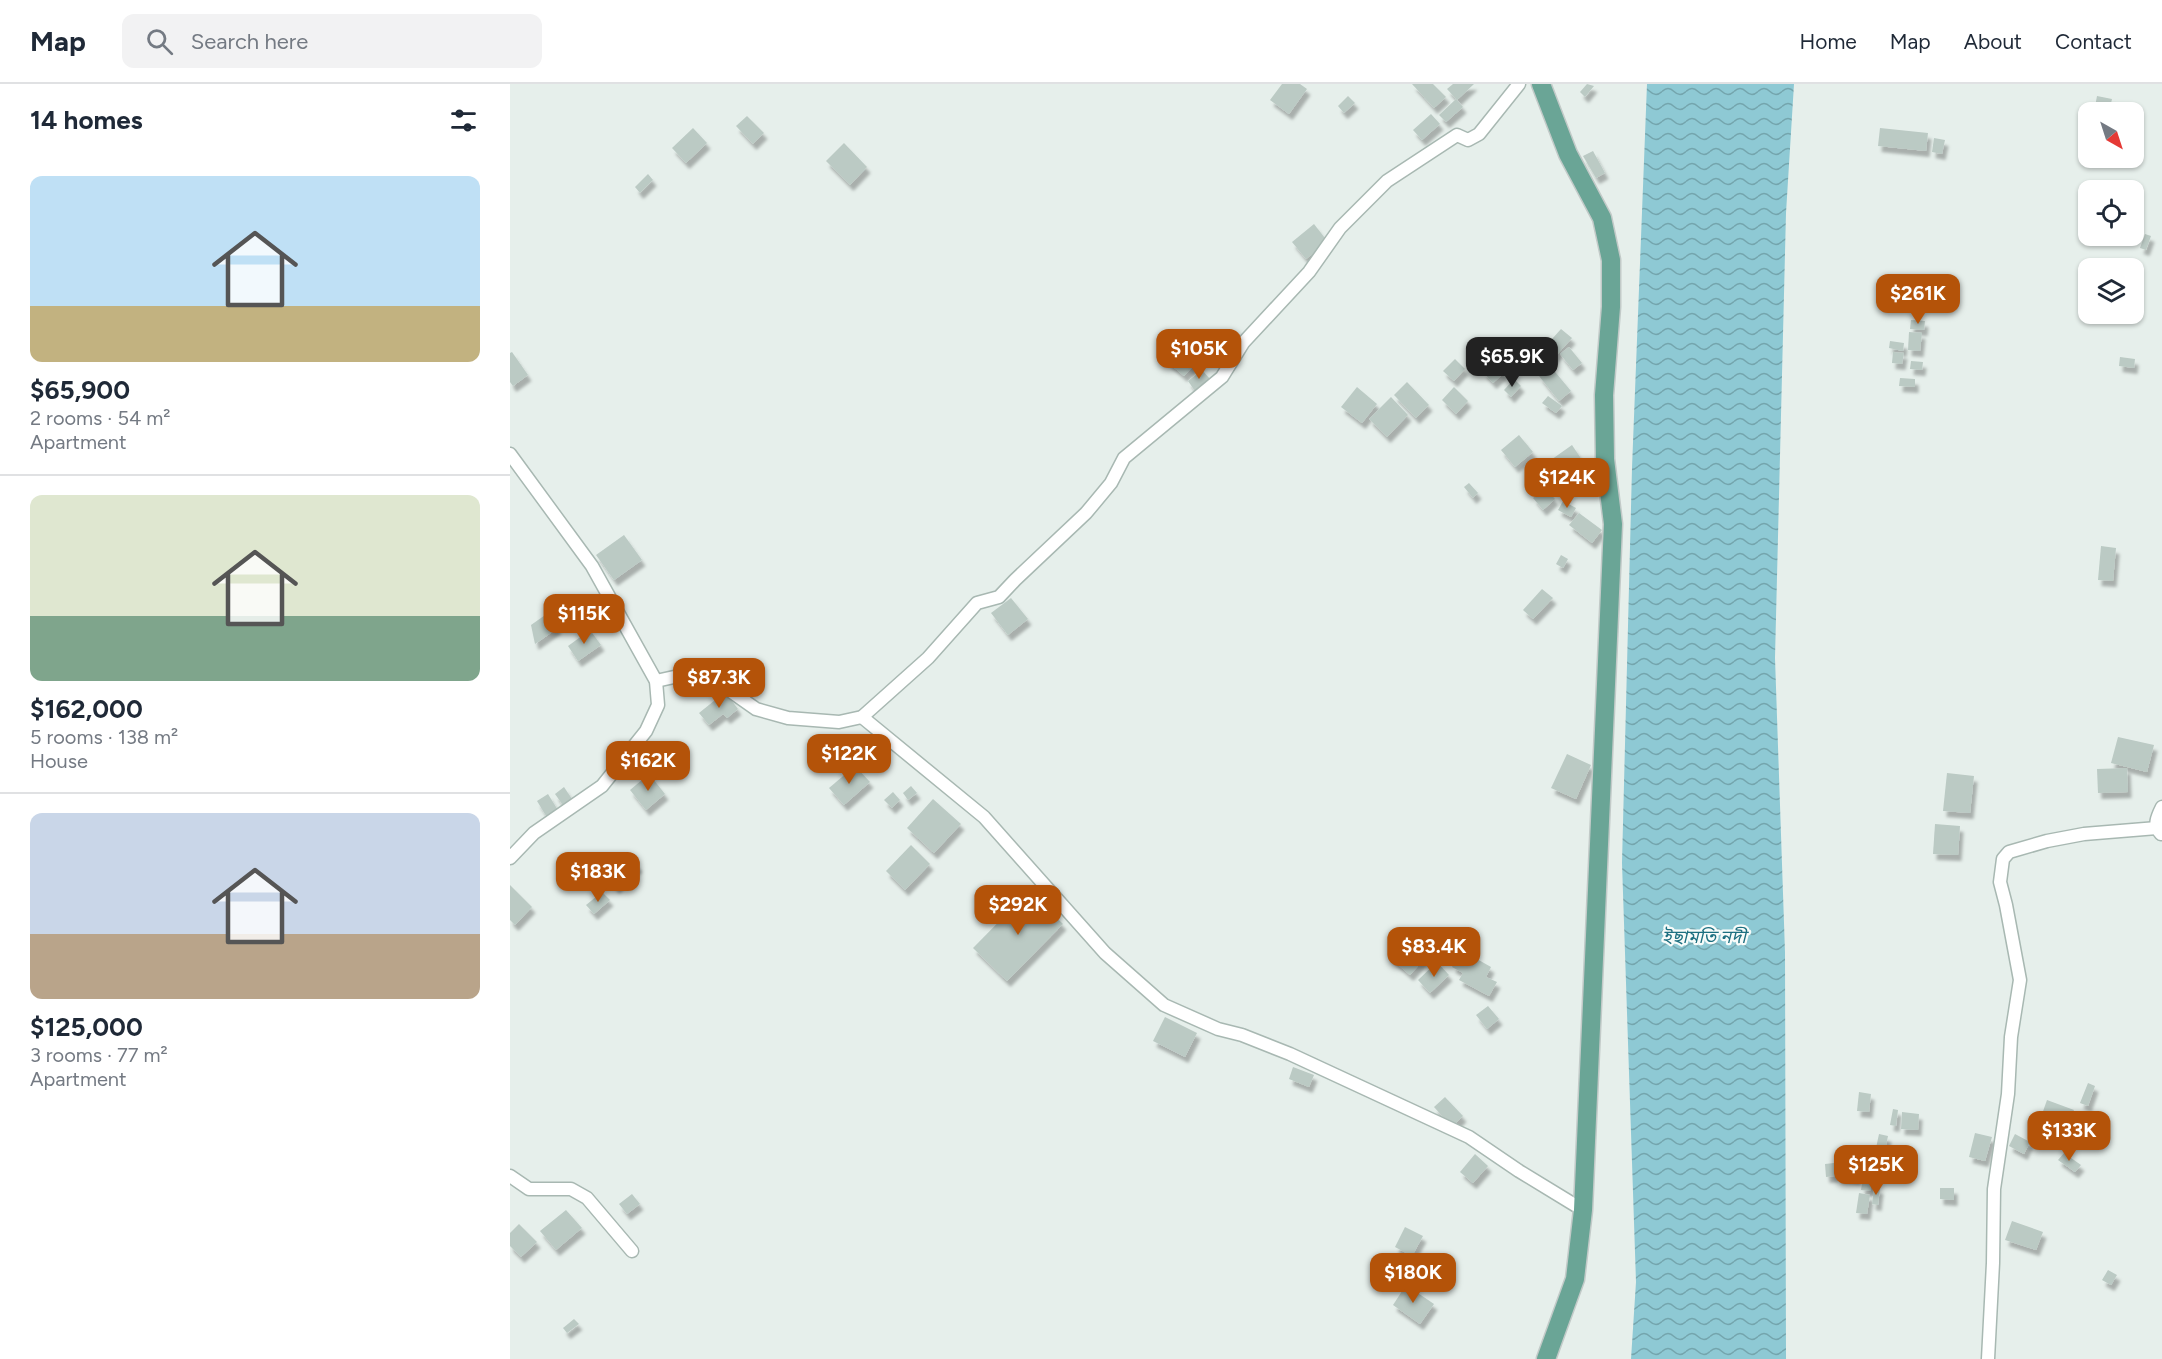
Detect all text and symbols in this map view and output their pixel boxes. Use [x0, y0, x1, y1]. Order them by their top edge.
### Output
search box [122, 14, 542, 68]
text: Map [30, 24, 86, 58]
icon: search [143, 25, 176, 58]
text: Search here [191, 28, 308, 55]
text: Home [1800, 29, 1857, 54]
text: Map [1890, 29, 1931, 54]
text: About [1964, 29, 2022, 54]
text: Contact [2055, 29, 2132, 54]
north arrow [2078, 102, 2144, 168]
map controls [2078, 102, 2144, 324]
text: 14 homes [30, 104, 143, 136]
icon: filters [447, 104, 480, 137]
button: locate [2078, 180, 2144, 246]
icon: home [201, 215, 309, 323]
button: layers [2078, 258, 2144, 324]
pin: $261K [1876, 274, 1960, 325]
text: $261K [1890, 281, 1946, 305]
pin: $105K [1157, 329, 1241, 380]
text: $105K [1170, 336, 1228, 360]
pin: $65.9K [1463, 337, 1561, 388]
text: $65.9K [1480, 344, 1544, 368]
text: $65,900 [30, 374, 130, 406]
text: 2 rooms · 54 m² [30, 406, 170, 430]
text: Apartment [30, 430, 127, 454]
pin: $124K [1525, 458, 1609, 509]
text: $124K [1538, 465, 1596, 489]
icon: home [201, 534, 309, 642]
pin: $115K [542, 594, 626, 645]
text: $115K [558, 601, 610, 625]
pin: $87.3K [670, 658, 768, 709]
text: $87.3K [687, 665, 751, 689]
text: $162,000 [30, 693, 143, 725]
text: 5 rooms · 138 m² [30, 725, 178, 749]
pin: $122K [807, 734, 891, 785]
pin: $162K [606, 741, 690, 792]
text: $122K [821, 741, 877, 765]
text: $162K [620, 748, 676, 772]
text: House [30, 749, 88, 773]
icon: home [201, 852, 309, 960]
pin: $183K [556, 852, 640, 903]
text: $183K [570, 859, 626, 883]
pin: $292K [976, 885, 1060, 936]
text: $292K [988, 892, 1048, 916]
water label: ইছামতি নদী [1662, 926, 1749, 948]
pin: $83.4K [1385, 927, 1483, 978]
text: $83.4K [1401, 934, 1467, 958]
text: $125,000 [30, 1011, 143, 1043]
text: 3 rooms · 77 m² [30, 1043, 168, 1067]
text: Apartment [30, 1067, 127, 1091]
pin: $133K [2027, 1111, 2111, 1162]
text: $133K [2041, 1118, 2097, 1142]
pin: $125K [1834, 1145, 1918, 1196]
text: $125K [1848, 1152, 1904, 1176]
pin: $180K [1371, 1253, 1455, 1304]
text: $180K [1384, 1260, 1442, 1284]

